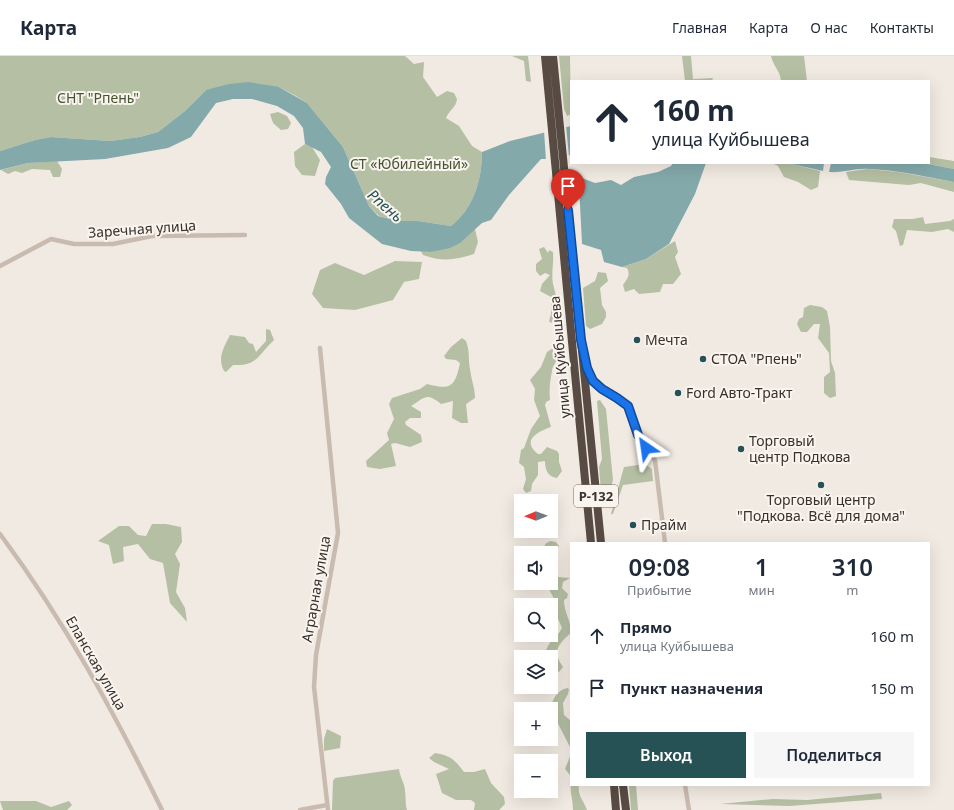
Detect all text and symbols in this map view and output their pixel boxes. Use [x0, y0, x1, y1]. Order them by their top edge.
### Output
text: Карта [20, 15, 77, 41]
text: Главная [672, 18, 727, 37]
text: Карта [749, 18, 788, 37]
text: О нас [810, 18, 848, 37]
text: Контакты [870, 18, 934, 37]
park label: СНТ "Рпень" [57, 88, 139, 107]
text: 160 m [652, 91, 735, 129]
icon: ahead [586, 96, 638, 148]
text: улица Куйбышева [652, 127, 810, 151]
park label: СТ «Юбилейный» [350, 154, 468, 173]
pin [551, 169, 585, 210]
icon: arrive [557, 175, 579, 197]
water label: Рпень [364, 184, 408, 226]
street label: Заречная улица [87, 215, 196, 242]
street label: улица Куйбышева [545, 295, 574, 419]
place label: Мечта [645, 330, 688, 349]
marker: Мечта [632, 335, 642, 345]
place label: СТОА "Рпень" [711, 349, 802, 368]
marker: СТОА "Рпень" [698, 354, 708, 364]
place label: Ford Авто-Тракт [686, 383, 793, 402]
marker: Ford Авто-Тракт [673, 388, 683, 398]
position arrow [625, 427, 667, 469]
place label: Торговый центр Подкова [749, 431, 851, 466]
marker: Торговый центр Подкова [736, 444, 746, 454]
marker: Торговый центр "Подкова. Всё для дома" [816, 480, 826, 490]
road number: Р-132 [574, 485, 618, 507]
place label: Торговый центр "Подкова. Всё для дома" [737, 490, 905, 525]
north arrow [514, 494, 558, 538]
map controls [514, 494, 558, 798]
place label: Прайм [641, 515, 687, 534]
marker: Прайм [628, 520, 638, 530]
street label: Аграрная улица [297, 534, 334, 644]
button: sound [514, 546, 558, 590]
text: 09:08 [629, 550, 690, 583]
text: 1 [755, 550, 768, 583]
text: 310 [832, 550, 873, 583]
text: Прибытие [627, 581, 692, 599]
text: мин [749, 581, 775, 599]
text: m [846, 581, 858, 599]
button: search [514, 598, 558, 642]
street label: Еланская улица [62, 612, 131, 713]
text: Прямо [620, 617, 672, 637]
icon: ahead [586, 625, 608, 647]
text: 160 m [870, 626, 914, 646]
text: улица Куйбышева [620, 637, 734, 655]
button: layers [514, 650, 558, 694]
icon: arrive [586, 677, 608, 699]
text: Пункт назначения [620, 678, 763, 698]
text: 150 m [870, 678, 914, 698]
button: + [514, 702, 558, 746]
button: Выход [586, 732, 746, 778]
button: Поделиться [754, 732, 914, 778]
button: − [514, 754, 558, 798]

